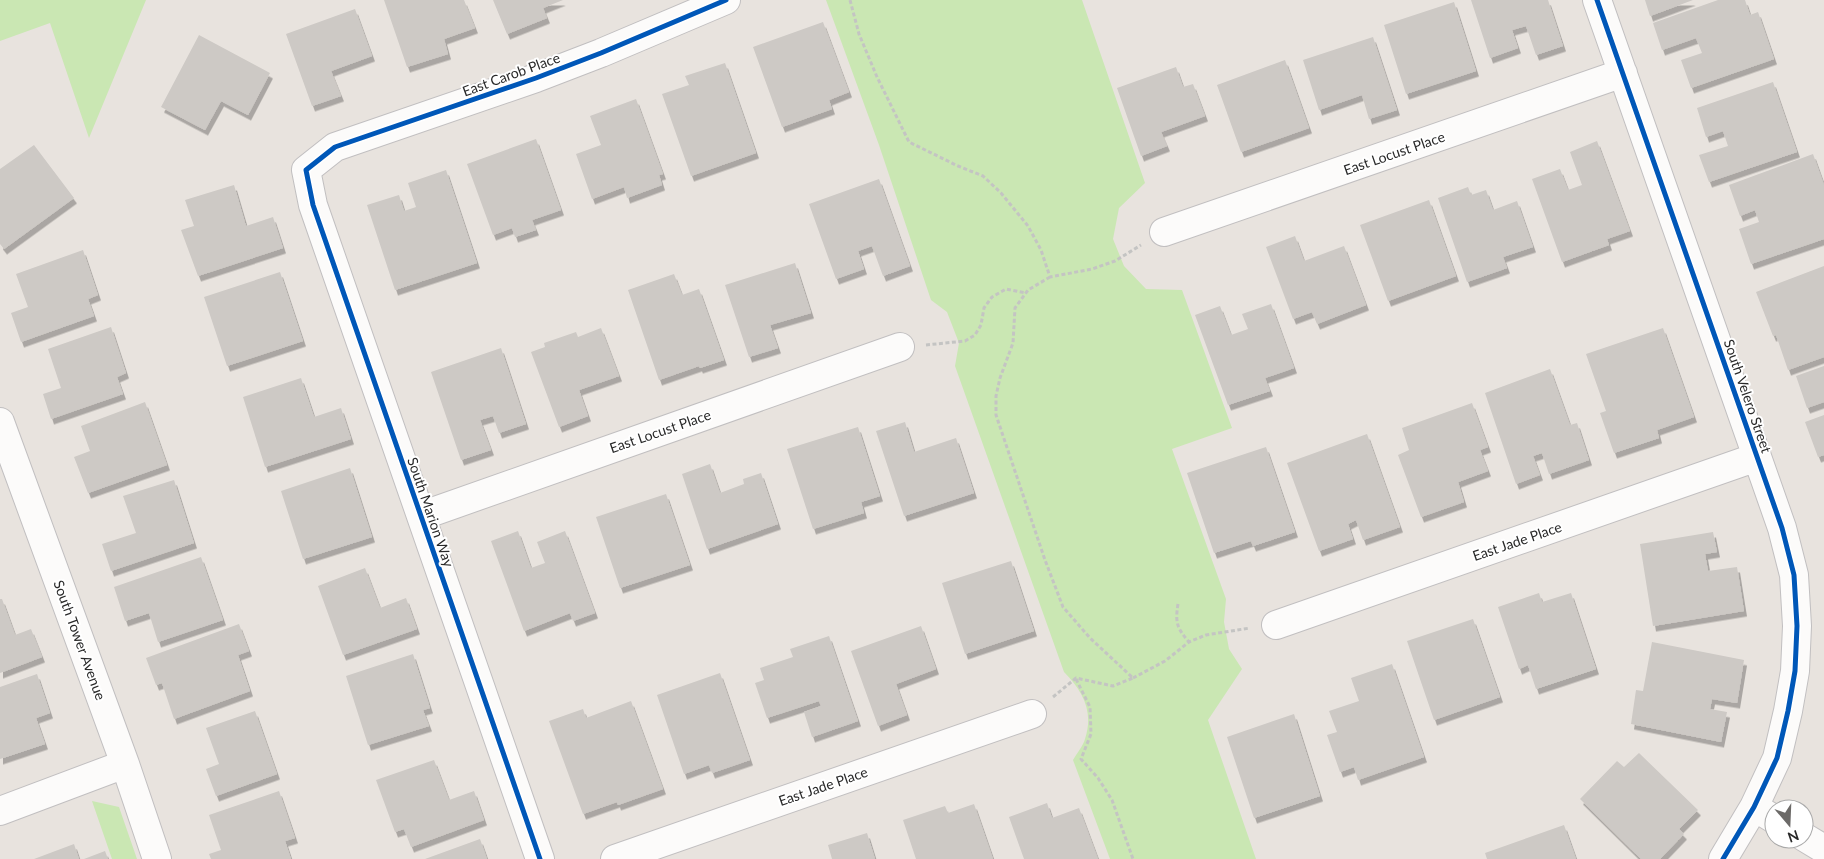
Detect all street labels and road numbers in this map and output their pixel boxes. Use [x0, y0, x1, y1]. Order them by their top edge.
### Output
street label: East Carob Place [460, 48, 562, 100]
street label: East Locust Place [1341, 128, 1447, 178]
street label: South Velero Street [1721, 337, 1775, 455]
street label: East Locust Place [607, 406, 713, 456]
street label: South Marion Way [404, 455, 458, 570]
street label: East Jade Place [1470, 518, 1564, 564]
street label: South Tower Avenue [50, 578, 110, 702]
street label: East Jade Place [776, 763, 870, 809]

